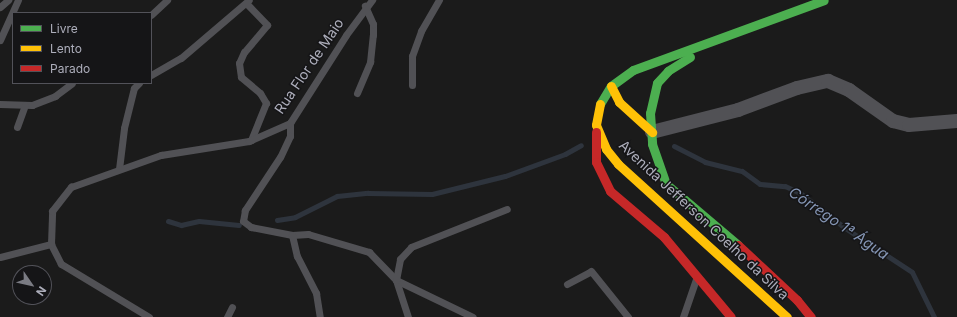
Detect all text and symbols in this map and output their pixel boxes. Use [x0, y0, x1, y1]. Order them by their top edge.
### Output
legend [12, 12, 152, 84]
street label: Rua Flor de Maio [271, 15, 347, 117]
text: Livre [50, 21, 78, 36]
text: Lento [50, 41, 82, 56]
text: Parado [50, 61, 90, 76]
street label: Avenida Jefferson Coelho da Silva [616, 137, 792, 303]
water label: Córrego 1ª Água [785, 183, 893, 263]
north arrow [12, 265, 52, 305]
text: N [33, 284, 49, 299]

